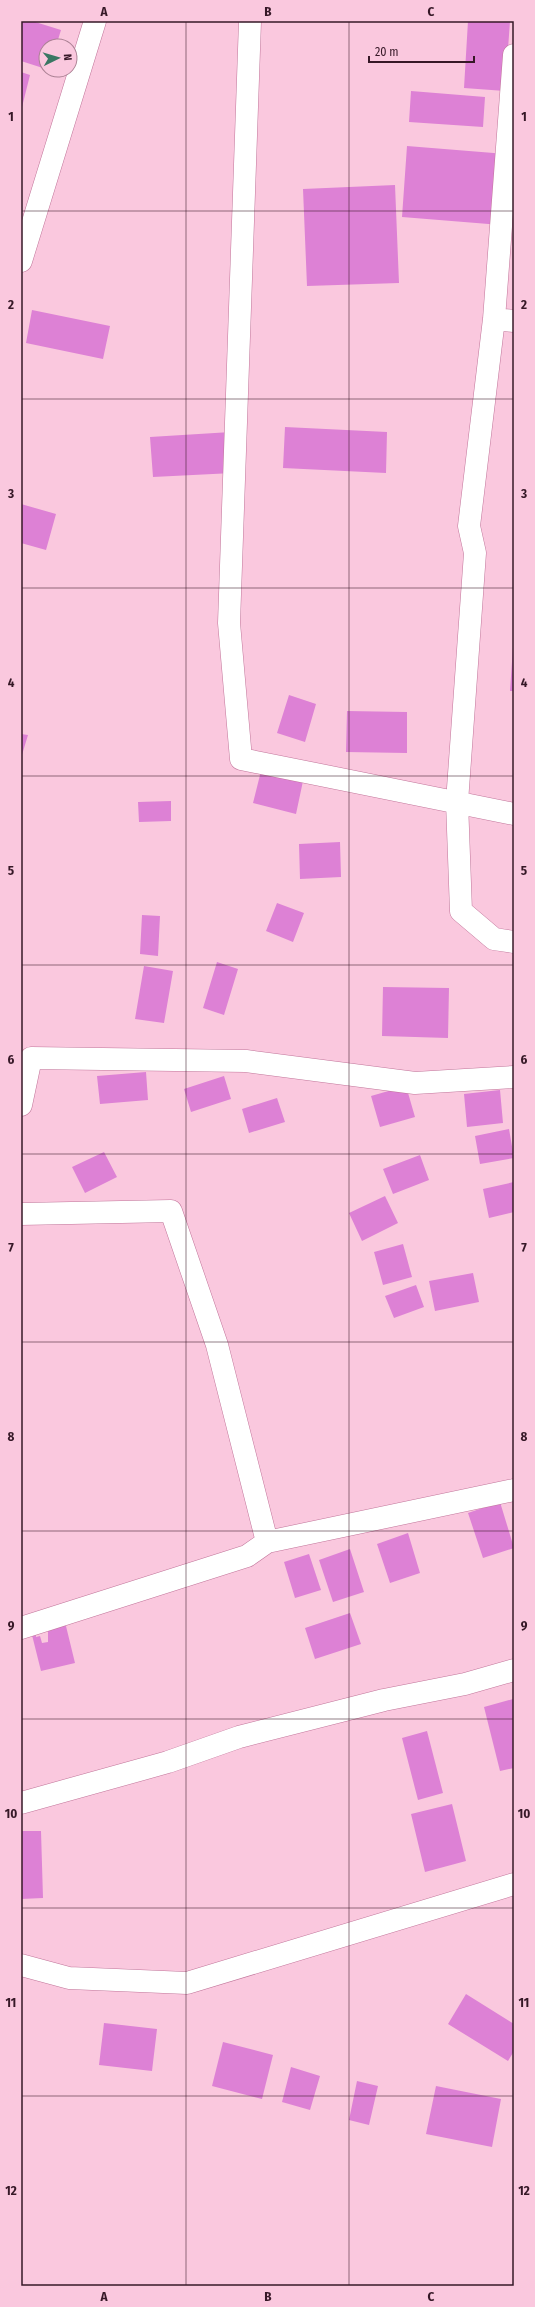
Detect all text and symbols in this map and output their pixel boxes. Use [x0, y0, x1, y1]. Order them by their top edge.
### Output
text: A [99, 4, 108, 19]
text: B [264, 4, 272, 19]
text: C [428, 4, 435, 19]
north arrow [38, 38, 78, 78]
scale bar [369, 38, 474, 64]
text: 20 m [375, 45, 399, 59]
text: N [61, 53, 74, 61]
text: 1 [8, 109, 14, 124]
text: 1 [521, 109, 527, 124]
text: 2 [7, 297, 14, 312]
text: 2 [520, 297, 527, 312]
text: 3 [7, 486, 14, 501]
text: 3 [520, 486, 527, 501]
text: 4 [8, 675, 15, 690]
text: 4 [521, 675, 528, 690]
text: 5 [8, 863, 14, 878]
text: 5 [521, 863, 527, 878]
text: 6 [8, 1052, 15, 1067]
text: 6 [521, 1052, 528, 1067]
text: 7 [8, 1240, 14, 1255]
text: 7 [521, 1240, 527, 1255]
text: 8 [8, 1429, 15, 1444]
text: 8 [521, 1429, 528, 1444]
text: 9 [8, 1618, 15, 1633]
text: 9 [521, 1618, 528, 1633]
text: 10 [5, 1806, 17, 1821]
text: 10 [518, 1806, 530, 1821]
text: 11 [6, 1995, 16, 2010]
text: 11 [519, 1995, 529, 2010]
text: 12 [5, 2183, 17, 2198]
text: 12 [518, 2183, 530, 2198]
text: A [99, 2289, 108, 2304]
text: B [264, 2289, 272, 2304]
text: C [428, 2289, 435, 2304]

